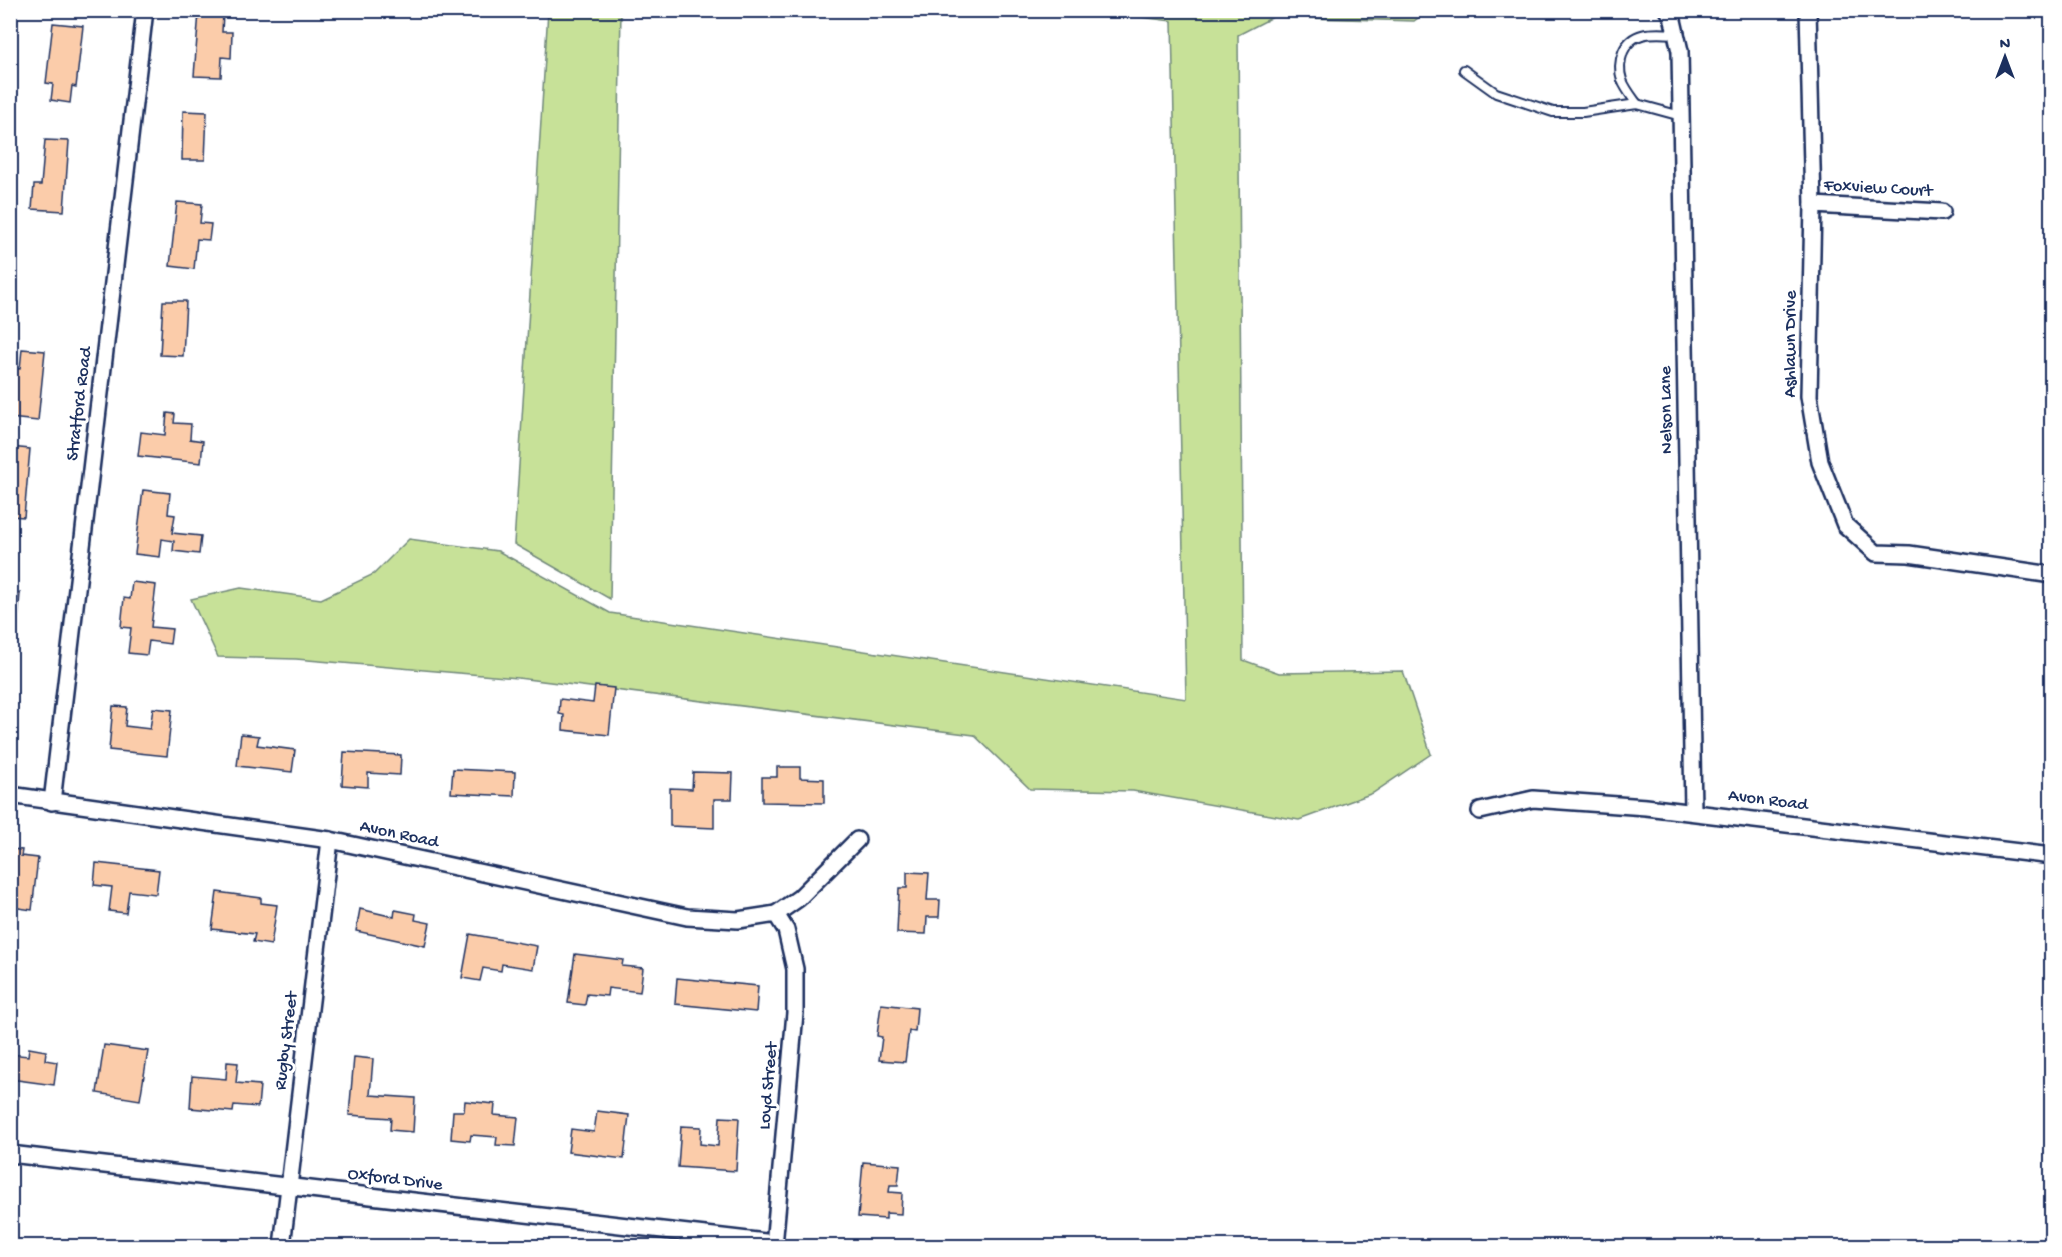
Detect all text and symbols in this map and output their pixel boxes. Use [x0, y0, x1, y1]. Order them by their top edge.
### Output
north arrow [1975, 27, 2035, 87]
text: N [2000, 36, 2011, 55]
street label: Foxview Court [1822, 176, 1934, 202]
street label: Ashlawn Drive [1781, 290, 1802, 397]
street label: Stratford Road [63, 344, 98, 462]
street label: Nelson Lane [1656, 365, 1678, 454]
street label: Avon Road [1727, 786, 1810, 816]
street label: Avon Road [358, 816, 442, 854]
street label: Rugby Street [271, 989, 304, 1091]
street label: Loyd Street [755, 1040, 783, 1131]
street label: Oxford Drive [346, 1164, 444, 1196]

